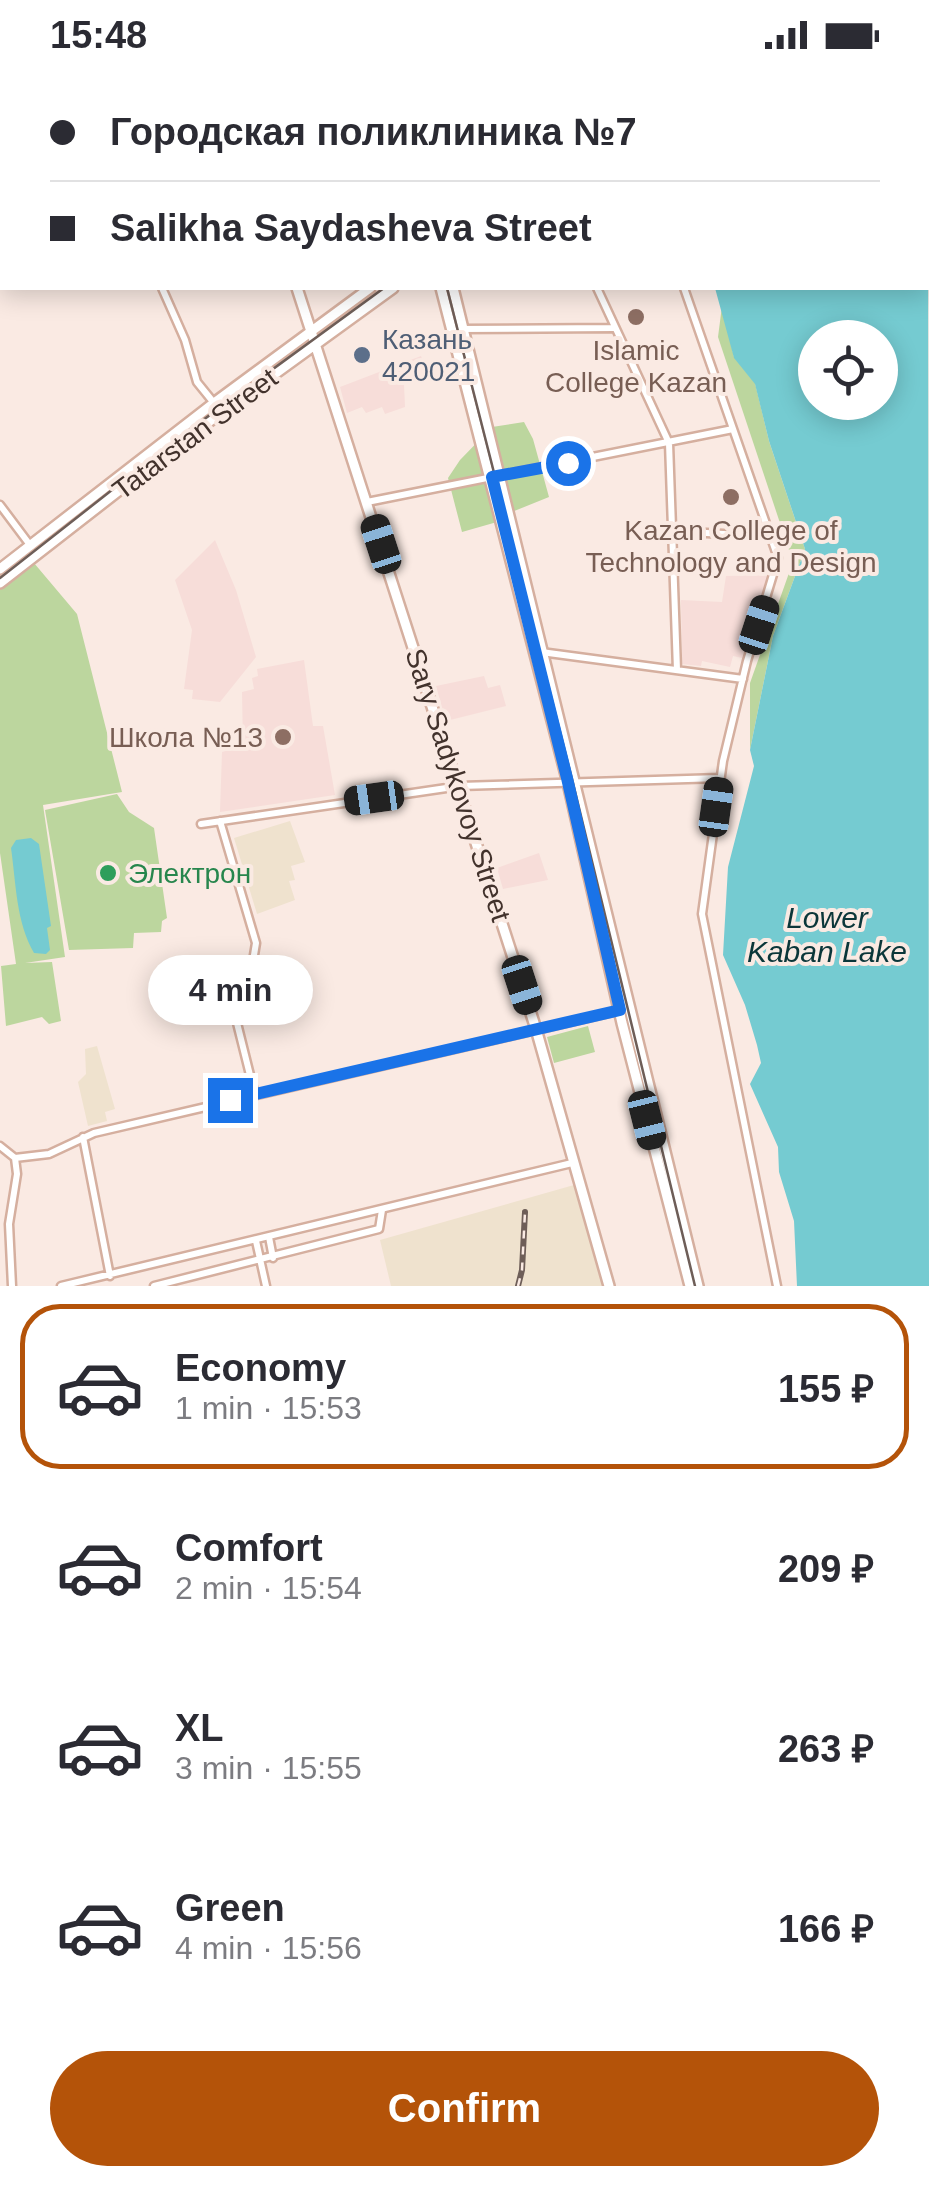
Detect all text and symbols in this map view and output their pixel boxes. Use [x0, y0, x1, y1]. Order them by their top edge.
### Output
text: 15:48 [50, 14, 147, 56]
text: Городская поликлиника №7 [110, 111, 637, 153]
text: Salikha Saydasheva Street [110, 207, 592, 249]
marker: Islamic College Kazan [625, 306, 647, 328]
map controls [798, 320, 898, 420]
button: locate [798, 320, 898, 420]
place label: Казань 420021 [382, 324, 475, 387]
place label: Islamic College Kazan [545, 335, 727, 398]
marker: Казань 420021 [351, 344, 373, 366]
street label: Tatarstan Street [107, 362, 283, 506]
route start [546, 441, 591, 486]
marker: Kazan College of Technology and Design [720, 486, 742, 508]
car [357, 511, 405, 577]
place label: Kazan College of Technology and Design [585, 515, 877, 578]
car [735, 592, 783, 658]
street label: Sary Sadykovoy Street [399, 645, 517, 925]
place label: Школа №13 [109, 722, 263, 753]
marker: Школа №13 [272, 726, 294, 748]
car [697, 775, 735, 839]
car [342, 779, 406, 817]
place label: Электрон [128, 858, 251, 889]
marker: Электрон [97, 862, 119, 884]
water label: Lower Kaban Lake [747, 901, 907, 968]
car [498, 952, 546, 1018]
callout: 4 min [148, 955, 312, 1025]
text: 4 min [189, 972, 272, 1008]
route end [208, 1078, 253, 1123]
car [625, 1087, 669, 1153]
icon: car [55, 1342, 145, 1432]
text: Economy [175, 1347, 346, 1389]
text: 155 ₽ [778, 1368, 874, 1410]
text: 1 min · 15:53 [175, 1390, 362, 1426]
icon: car [55, 1522, 145, 1612]
text: Comfort [175, 1527, 323, 1569]
text: 209 ₽ [778, 1548, 874, 1590]
text: 2 min · 15:54 [175, 1570, 362, 1606]
icon: car [55, 1702, 145, 1792]
text: XL [175, 1707, 224, 1749]
text: 263 ₽ [778, 1728, 874, 1770]
text: 3 min · 15:55 [175, 1750, 362, 1786]
icon: car [55, 1882, 145, 1972]
text: Green [175, 1887, 285, 1929]
text: 166 ₽ [778, 1908, 874, 1950]
text: 4 min · 15:56 [175, 1930, 362, 1966]
button: Confirm [50, 2051, 879, 2166]

